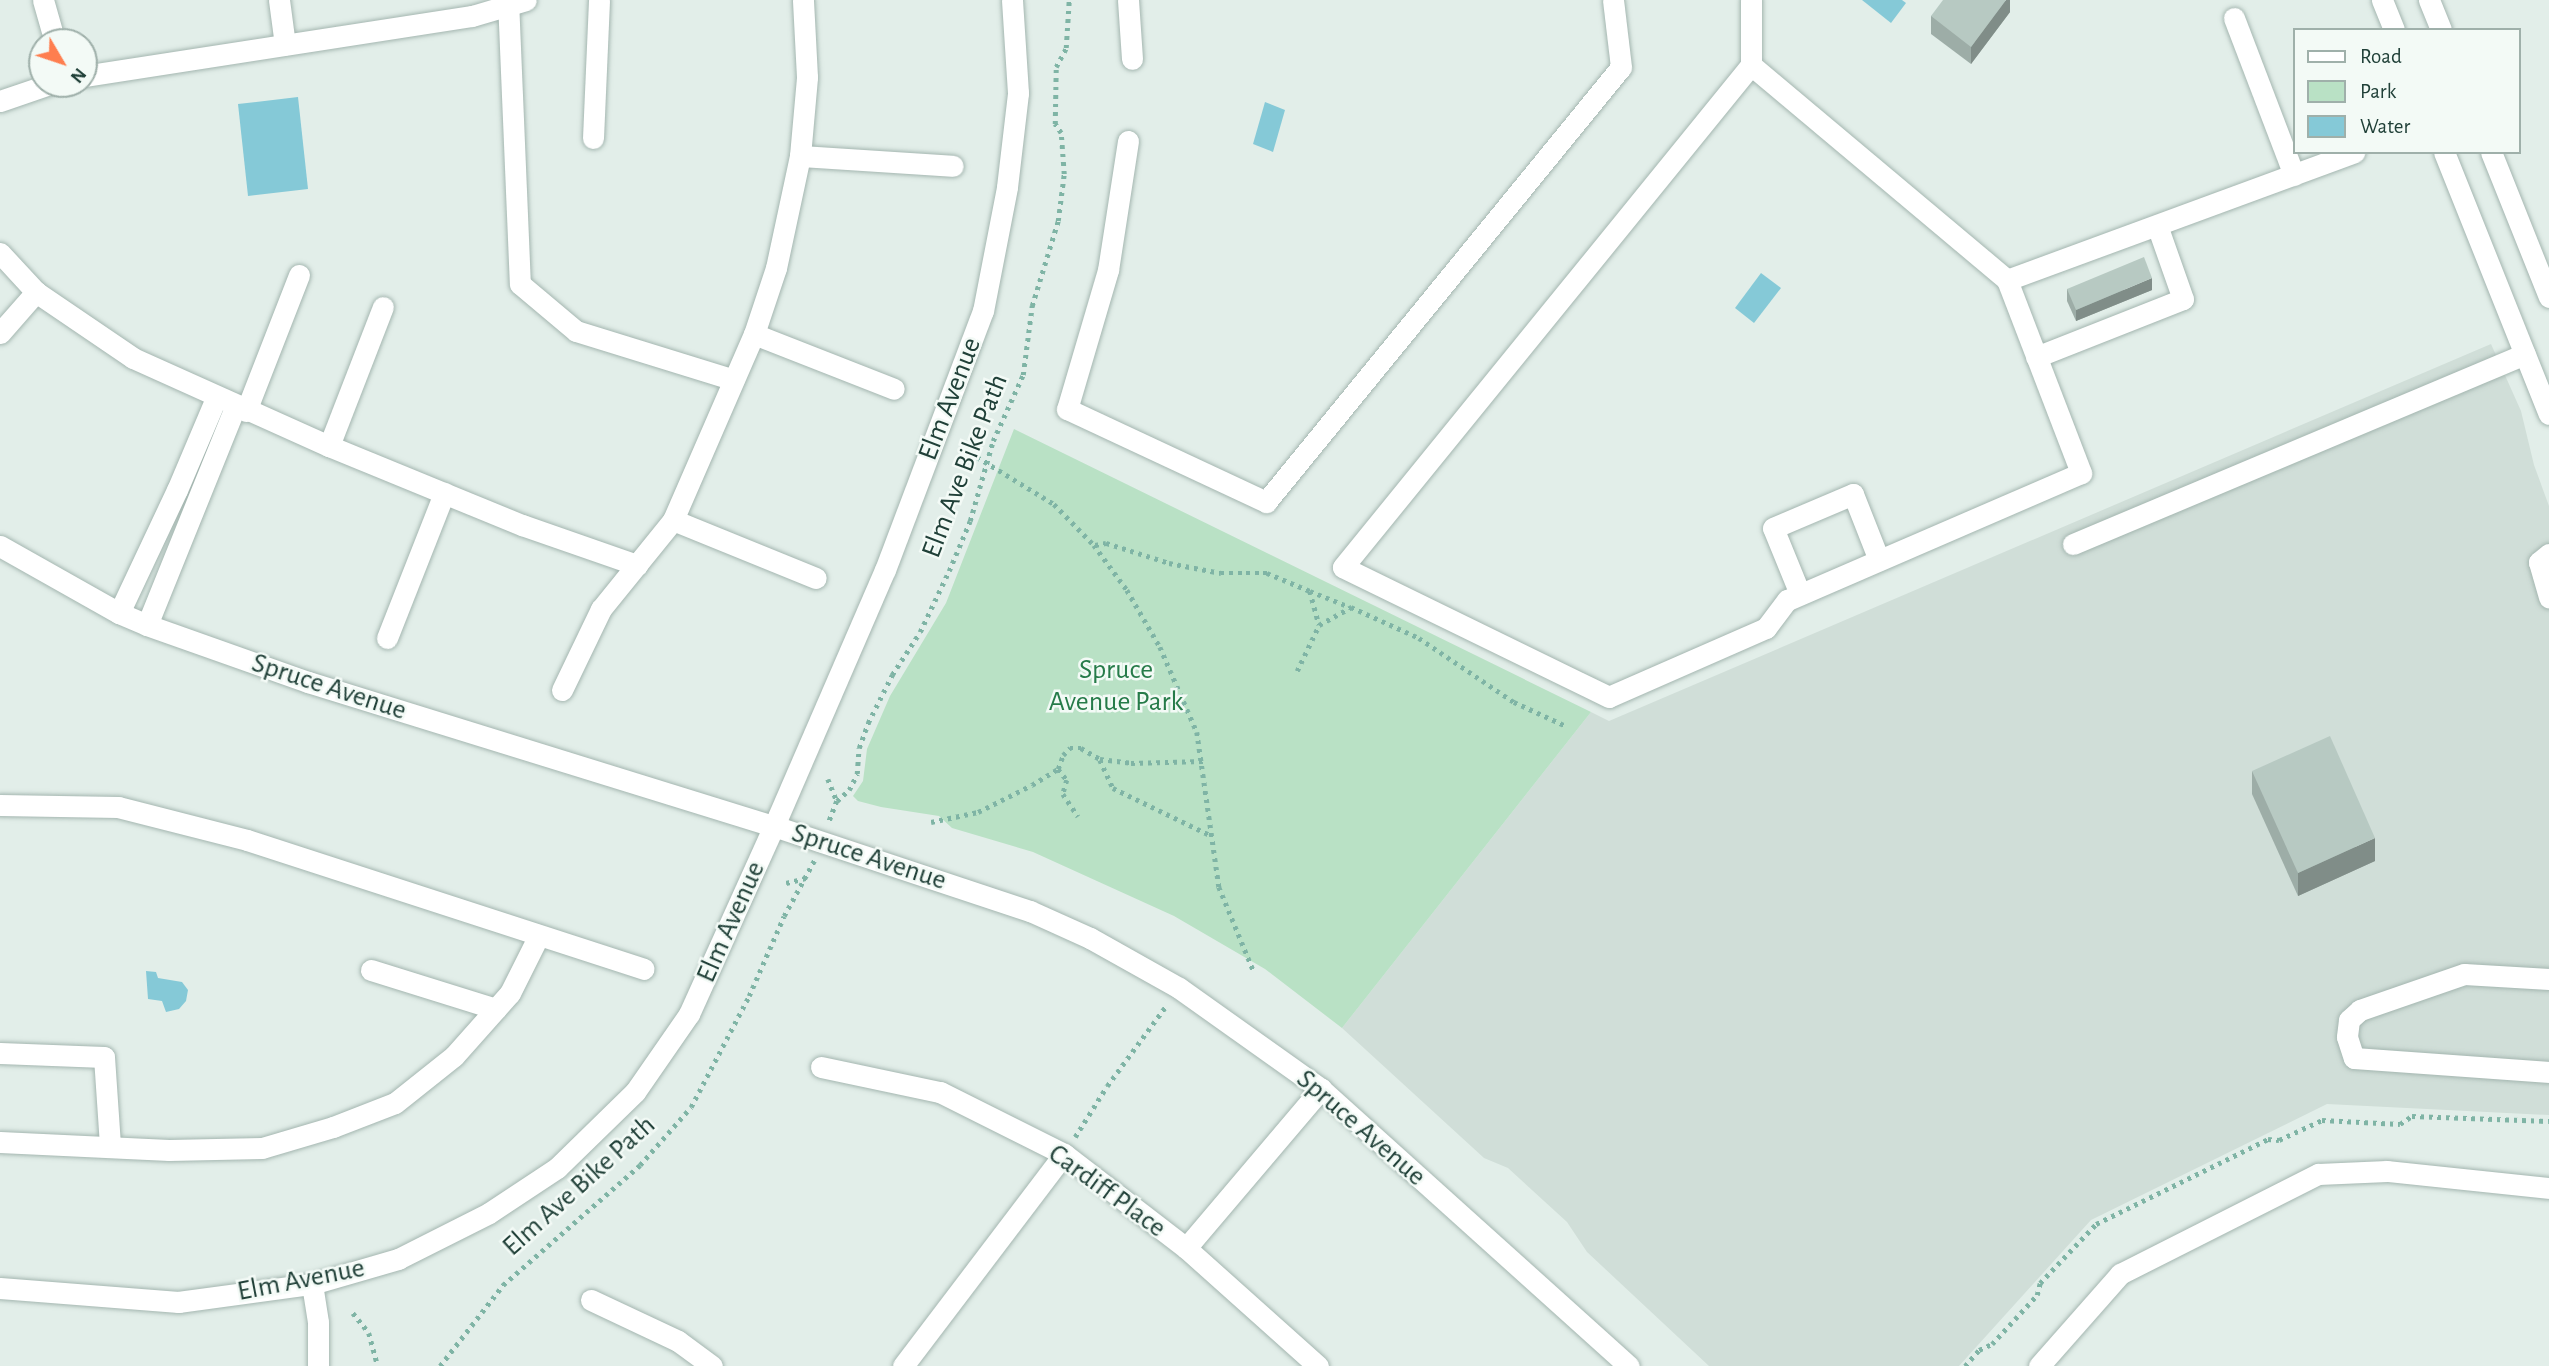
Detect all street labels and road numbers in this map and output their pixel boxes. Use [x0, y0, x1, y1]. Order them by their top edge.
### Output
street label: Elm Avenue [911, 333, 989, 465]
street label: Elm Ave Bike Path [915, 369, 1015, 563]
street label: Spruce Avenue [248, 646, 410, 728]
street label: Spruce Avenue [788, 816, 950, 898]
street label: Elm Avenue [689, 856, 773, 988]
street label: Spruce Avenue [1289, 1063, 1433, 1193]
street label: Elm Ave Bike Path [496, 1109, 662, 1263]
street label: Cardiff Place [1042, 1137, 1172, 1245]
street label: Elm Avenue [234, 1251, 368, 1309]

